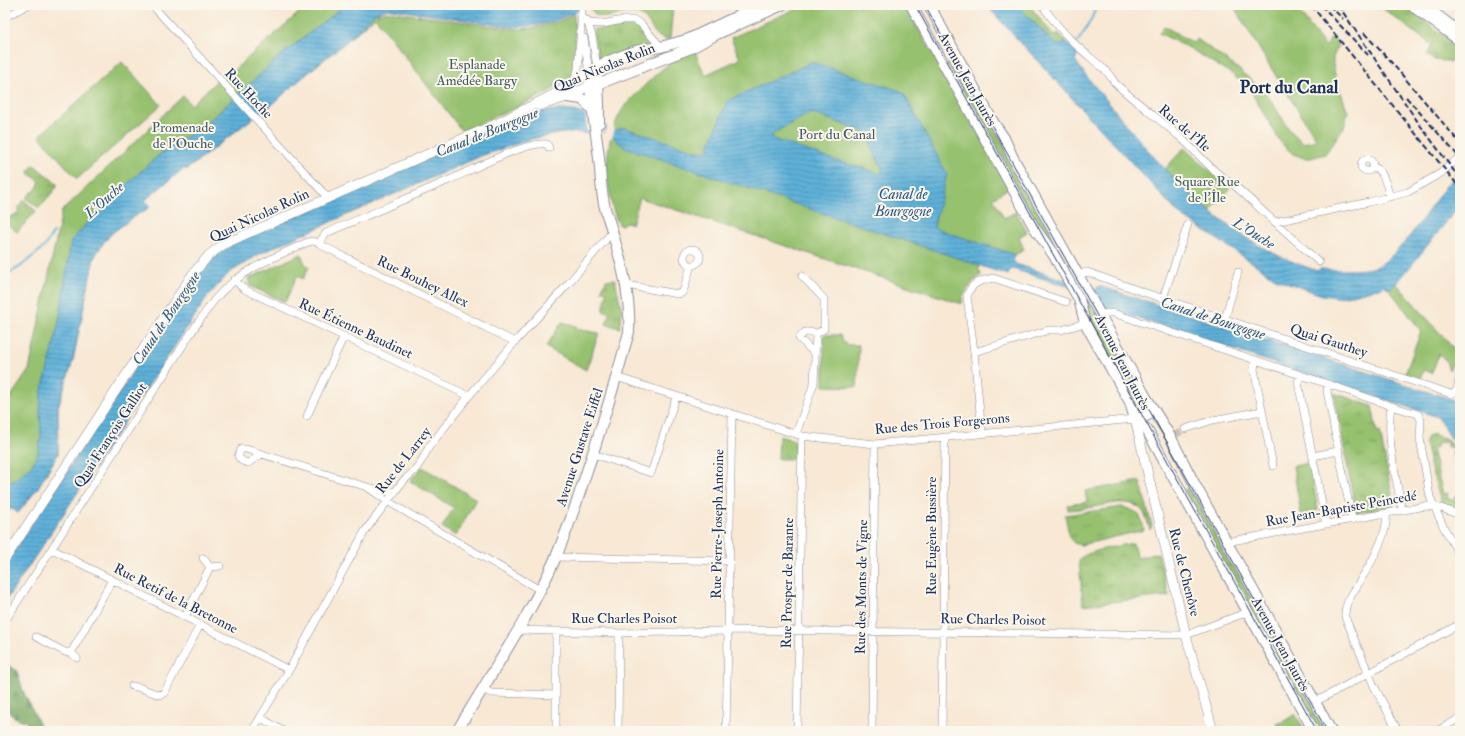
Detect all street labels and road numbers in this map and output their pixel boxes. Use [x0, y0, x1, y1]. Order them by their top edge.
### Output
street label: Avenue Jean Jaurès [934, 28, 1001, 129]
street label: Quai Nicolas Rolin [551, 39, 657, 96]
street label: Rue Hoche [221, 65, 276, 122]
street label: Rue de l'Île [1155, 101, 1214, 156]
street label: Quai Nicolas Rolin [207, 185, 312, 246]
street label: Rue Bouhey Allex [374, 252, 472, 312]
street label: Rue Étienne Baudinet [296, 295, 416, 362]
street label: Avenue Jean Jaurès [1091, 311, 1154, 413]
street label: Quai Gauthey [1288, 320, 1370, 362]
street label: Quai François Galliot [70, 379, 151, 491]
street label: Avenue Gustave Eiffel [552, 386, 607, 509]
street label: Rue des Trois Forgerons [874, 409, 1011, 438]
street label: Rue de Larrey [372, 423, 436, 498]
street label: Rue Pierre-Joseph Antoine [708, 449, 728, 599]
street label: Rue Eugène Bussière [923, 477, 940, 595]
street label: Rue Jean-Baptiste Peincedé [1264, 487, 1418, 531]
street label: Rue Prosper de Barante [778, 517, 798, 649]
street label: Rue des Monts de Vigne [852, 519, 871, 655]
street label: Rue de Chenôve [1165, 526, 1204, 618]
street label: Rue Retif de la Bretonne [111, 560, 241, 637]
street label: Avenue Jean Jaurès [1247, 593, 1314, 694]
street label: Rue Charles Poisot [571, 610, 677, 627]
street label: Rue Charles Poisot [940, 610, 1047, 629]

